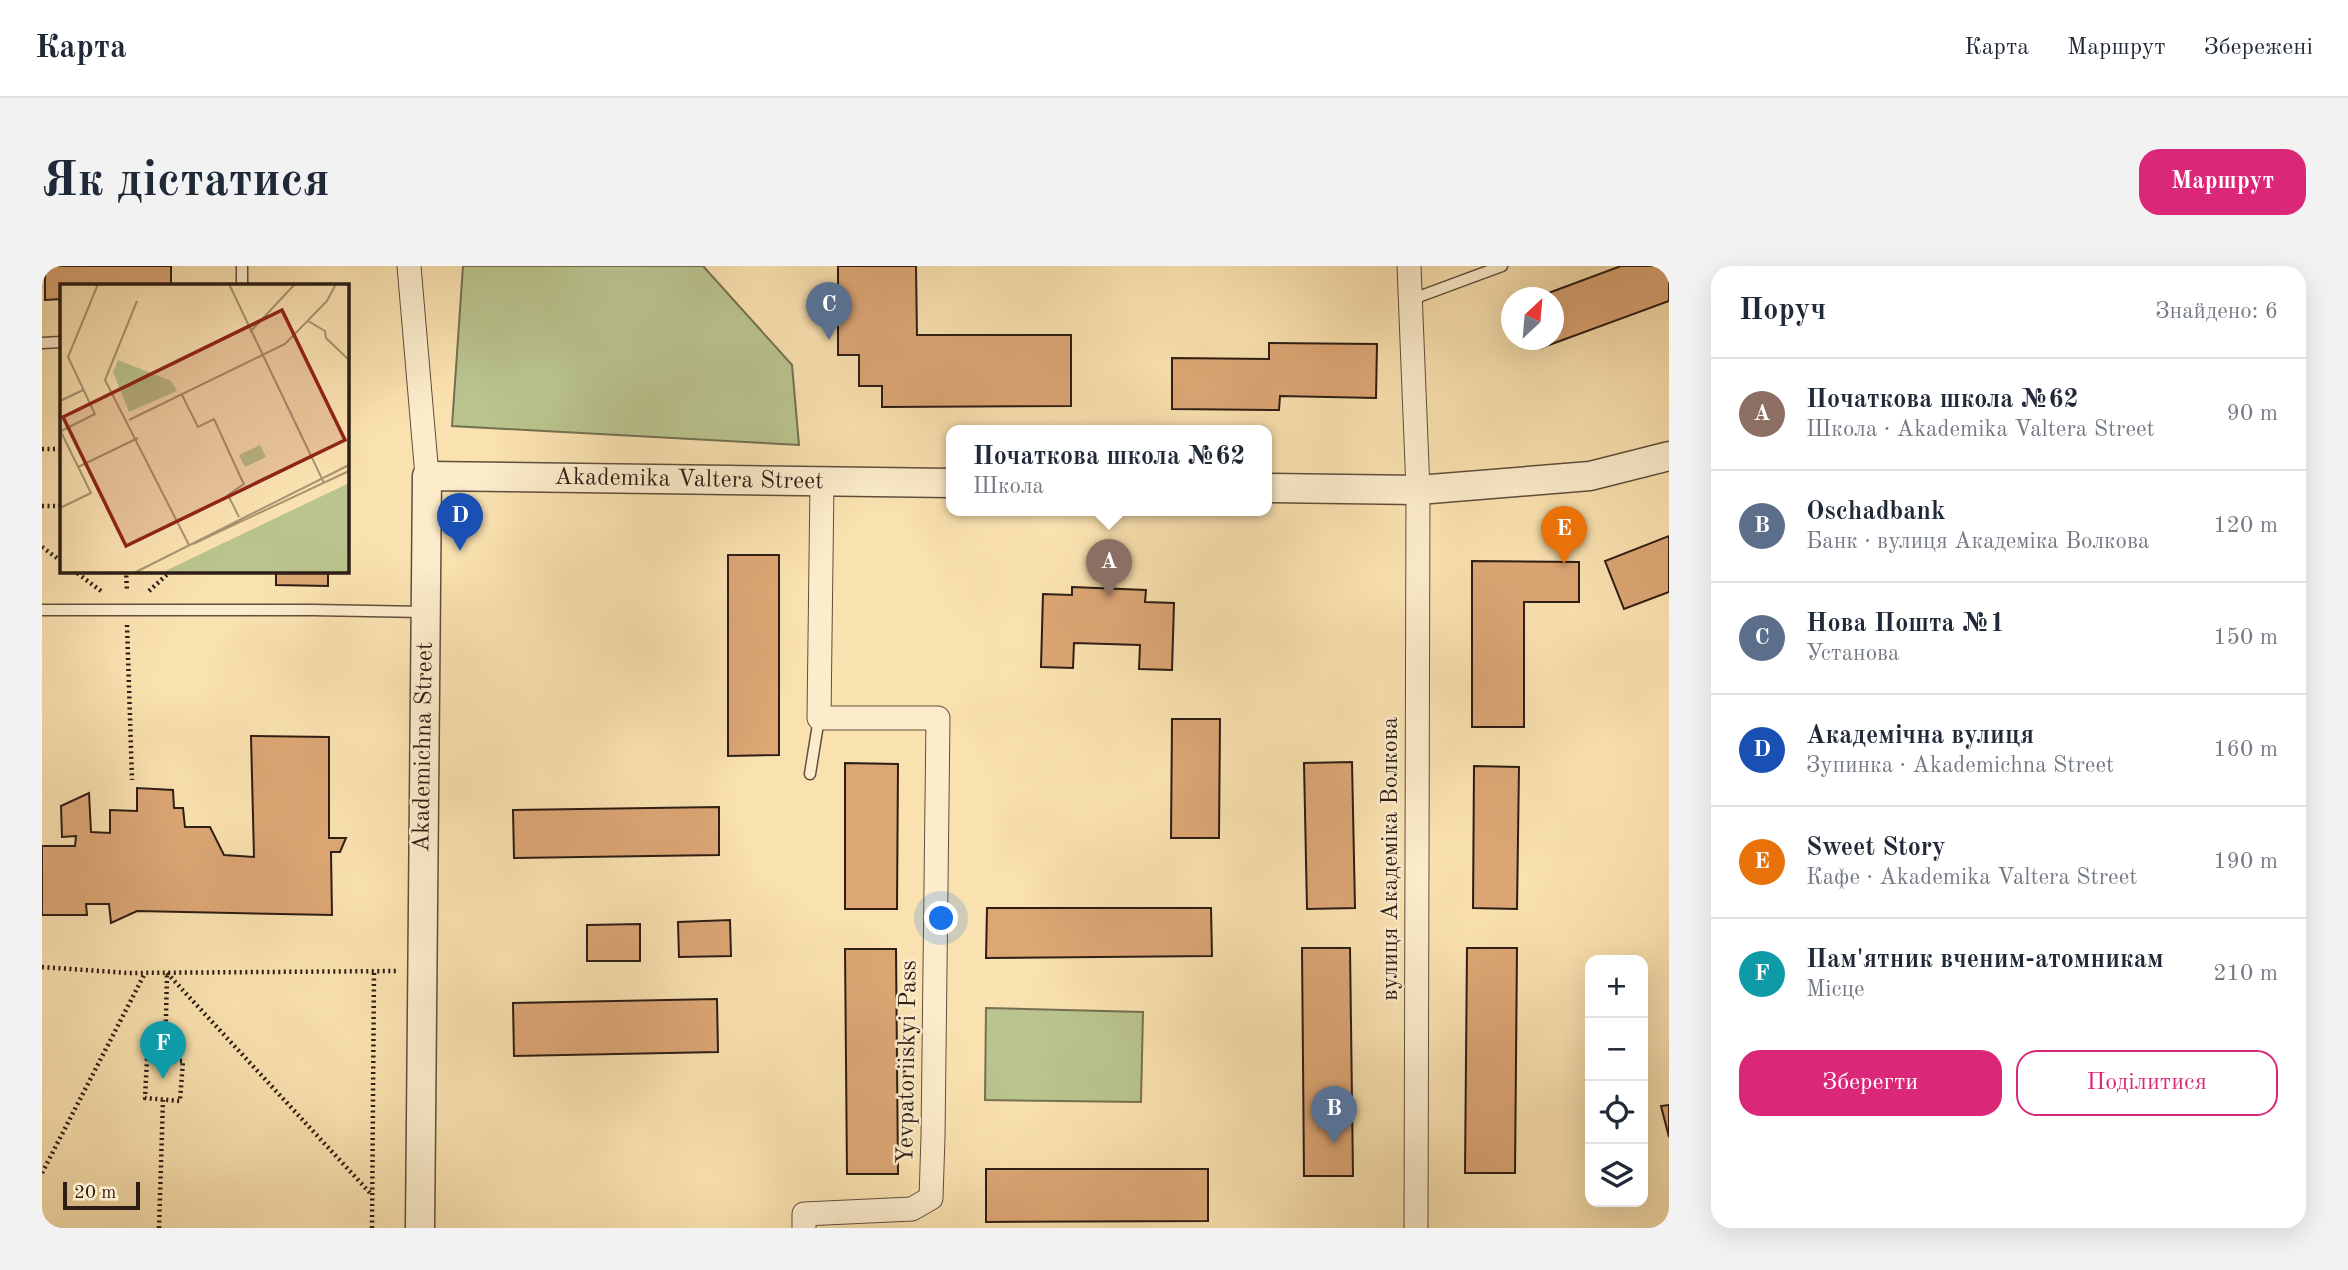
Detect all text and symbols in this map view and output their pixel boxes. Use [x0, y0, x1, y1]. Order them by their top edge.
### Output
text: Карта [35, 32, 127, 65]
text: Карта [1964, 36, 2029, 60]
text: Маршрут [2067, 36, 2166, 60]
text: Збережені [2204, 36, 2313, 60]
button: Маршрут [2139, 149, 2306, 215]
text: Як дістатися [42, 158, 330, 207]
pin: C [806, 282, 852, 340]
inset map [60, 284, 348, 572]
north arrow [1501, 287, 1564, 350]
text: Поруч [1739, 296, 1826, 326]
text: Знайдено: 6 [2155, 300, 2278, 323]
text: Початкова школа №62 [1806, 387, 2079, 413]
text: A [1753, 402, 1771, 425]
text: 90 m [2227, 402, 2278, 425]
text: Школа · Akademika Valtera Street [1806, 418, 2155, 441]
popup [946, 425, 1272, 516]
text: Початкова школа №62 [973, 444, 1245, 470]
street label: Akademika Valtera Street [554, 466, 824, 494]
text: Школа [973, 475, 1044, 498]
pin: D [437, 493, 483, 551]
text: Oschadbank [1806, 499, 1946, 525]
pin: E [1541, 506, 1587, 564]
text: B [1754, 514, 1770, 537]
text: 120 m [2213, 514, 2278, 537]
text: Банк · вулиця Академіка Волкова [1806, 530, 2149, 553]
pin: A [1086, 539, 1132, 597]
text: Нова Пошта №1 [1806, 611, 2005, 637]
text: C [1754, 626, 1770, 649]
text: 150 m [2213, 626, 2278, 649]
street label: Akademichna Street [410, 642, 438, 852]
text: Установа [1806, 642, 1899, 665]
street label: вулиця Академіка Волкова [1379, 717, 1403, 1001]
text: Академічна вулиця [1806, 723, 2034, 749]
text: D [1753, 738, 1771, 761]
text: 160 m [2213, 738, 2278, 761]
text: Зупинка · Akademichna Street [1806, 754, 2114, 777]
text: Sweet Story [1806, 835, 1946, 861]
text: E [1754, 850, 1770, 873]
text: 190 m [2213, 850, 2278, 873]
text: Кафе · Akademika Valtera Street [1806, 866, 2137, 889]
your location [924, 901, 958, 935]
text: Пам'ятник вченим-атомникам [1806, 947, 2164, 973]
map controls [1585, 955, 1648, 1207]
button: + [1585, 955, 1648, 1018]
street label: Yevpatoriiskyi Pass [894, 960, 922, 1164]
text: F [1754, 962, 1770, 985]
text: 210 m [2213, 962, 2278, 985]
text: Місце [1806, 978, 1865, 1001]
button: − [1585, 1018, 1648, 1081]
pin: F [140, 1021, 186, 1079]
button: Зберегти [1739, 1050, 2002, 1116]
button: Поділитися [2016, 1050, 2278, 1116]
button: locate [1585, 1081, 1648, 1144]
pin: B [1311, 1086, 1357, 1144]
button: layers [1585, 1144, 1648, 1207]
scale bar [63, 1179, 140, 1211]
text: 20 m [74, 1184, 116, 1203]

